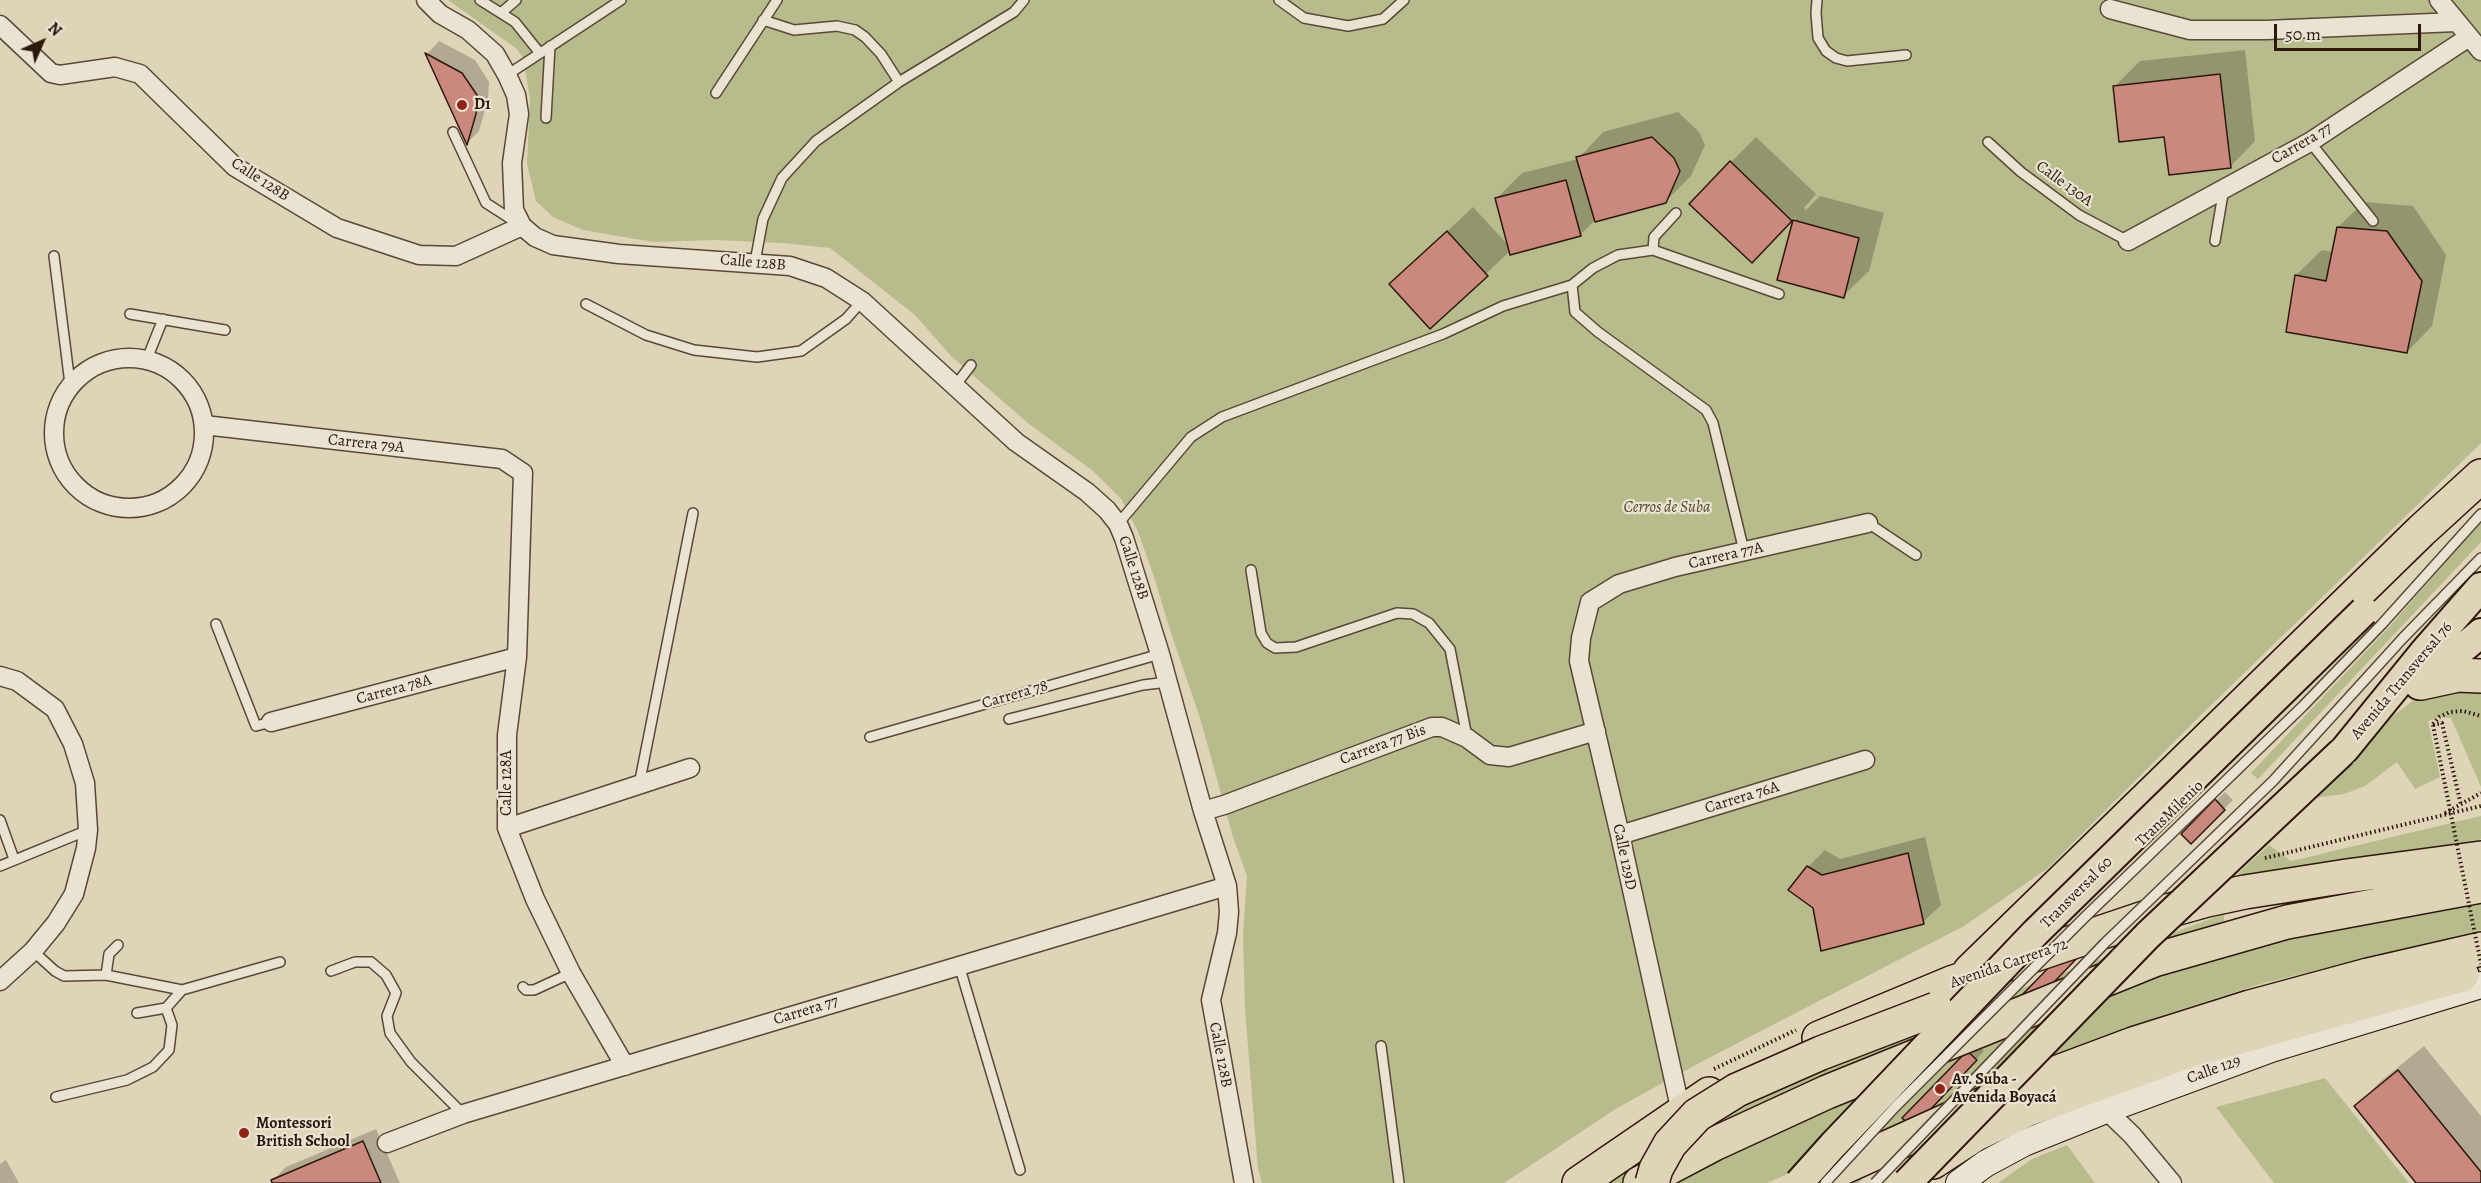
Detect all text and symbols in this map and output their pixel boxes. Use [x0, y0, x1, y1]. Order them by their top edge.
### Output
north arrow [12, 12, 72, 72]
scale bar [2277, 12, 2424, 50]
text: N [43, 17, 67, 41]
text: 50 m [2285, 22, 2321, 46]
place label: D1 [474, 95, 491, 115]
marker: D1 [455, 98, 469, 112]
street label: Carrera 77 [2268, 119, 2336, 169]
street label: Calle 128B [227, 154, 293, 206]
street label: Calle 130A [2032, 157, 2096, 211]
street label: Calle 128B [719, 251, 787, 275]
street label: Carrera 79A [327, 430, 405, 458]
park label: Cerros de Suba [1624, 498, 1710, 518]
street label: Calle 128B [1114, 534, 1152, 602]
street label: Carrera 77A [1687, 538, 1765, 574]
street label: Avenida Transversal 76 [2347, 618, 2457, 744]
street label: Carrera 78A [354, 671, 434, 709]
street label: Carrera 78 [980, 676, 1050, 714]
street label: Carrera 77 Bis [1337, 721, 1429, 769]
street label: Calle 128A [497, 750, 517, 816]
street label: TransMilenio [2132, 777, 2208, 851]
street label: Carrera 76A [1702, 778, 1782, 818]
street label: Calle 129D [1608, 822, 1640, 892]
street label: Transversal 60 [2037, 853, 2117, 933]
street label: Avenida Carrera 72 [1948, 935, 2070, 993]
street label: Carrera 77 [771, 992, 841, 1030]
street label: Calle 128B [1204, 1021, 1236, 1089]
street label: Calle 129 [2184, 1051, 2244, 1089]
place label: Av. Suba - Avenida Boyacá [1952, 1070, 2056, 1108]
marker: Av. Suba - Avenida Boyacá [1933, 1082, 1947, 1096]
place label: Montessori British School [256, 1114, 350, 1152]
marker: Montessori British School [237, 1126, 251, 1140]

